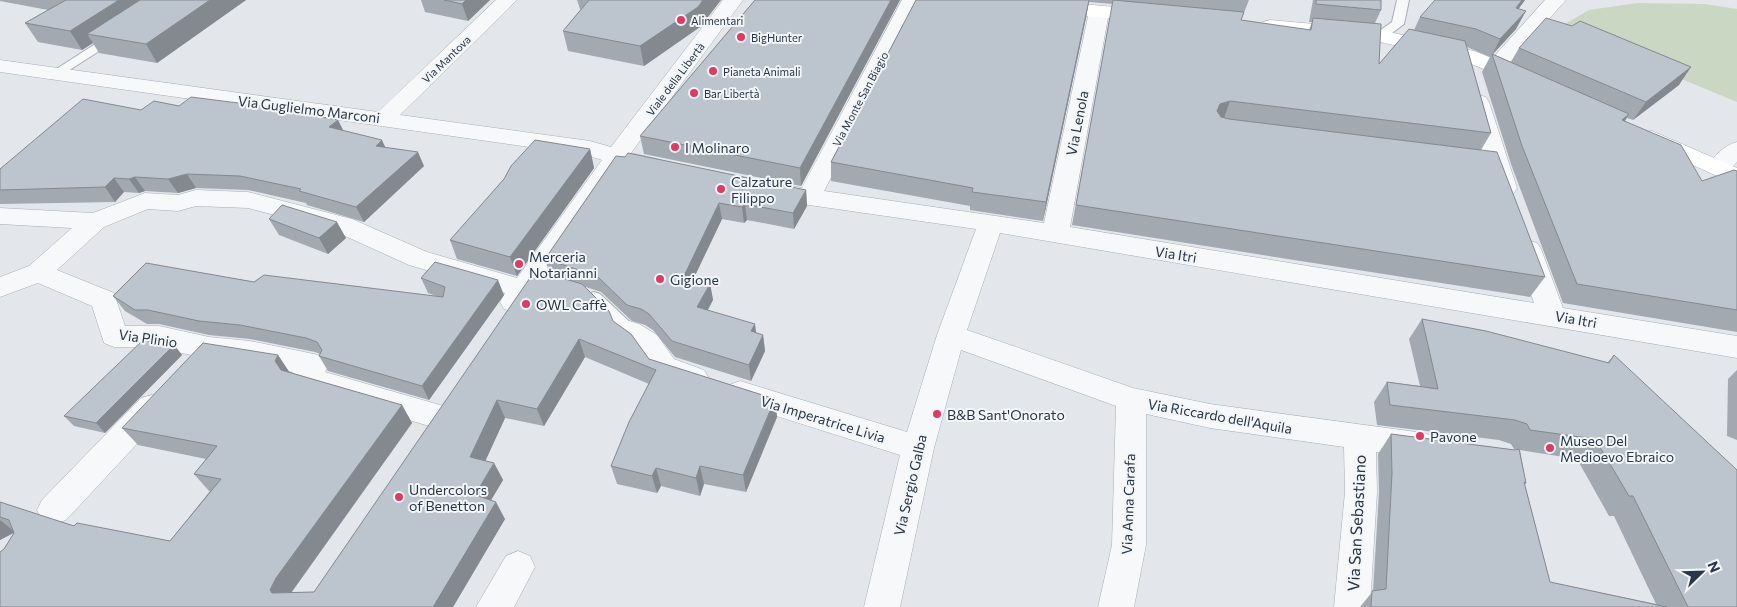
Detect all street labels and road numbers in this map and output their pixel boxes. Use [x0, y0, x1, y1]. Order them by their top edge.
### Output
street label: Via Mantova [419, 33, 473, 85]
street label: Viale della Libertà [643, 40, 707, 118]
street label: Via Monte San Biagio [829, 49, 891, 149]
street label: Via Lenola [1062, 89, 1092, 157]
street label: Via Guglielmo Marconi [237, 92, 381, 126]
street label: Via Itri [1154, 242, 1198, 266]
street label: Via Itri [1554, 307, 1598, 331]
street label: Via Plinio [118, 325, 178, 351]
street label: Via Imperatrice Livia [759, 392, 887, 446]
street label: Via Riccardo dell'Aquila [1146, 395, 1294, 437]
street label: Via Sergio Galba [890, 433, 930, 537]
street label: Via Anna Carafa [1118, 453, 1138, 555]
street label: Via San Sebastiano [1343, 454, 1369, 592]

